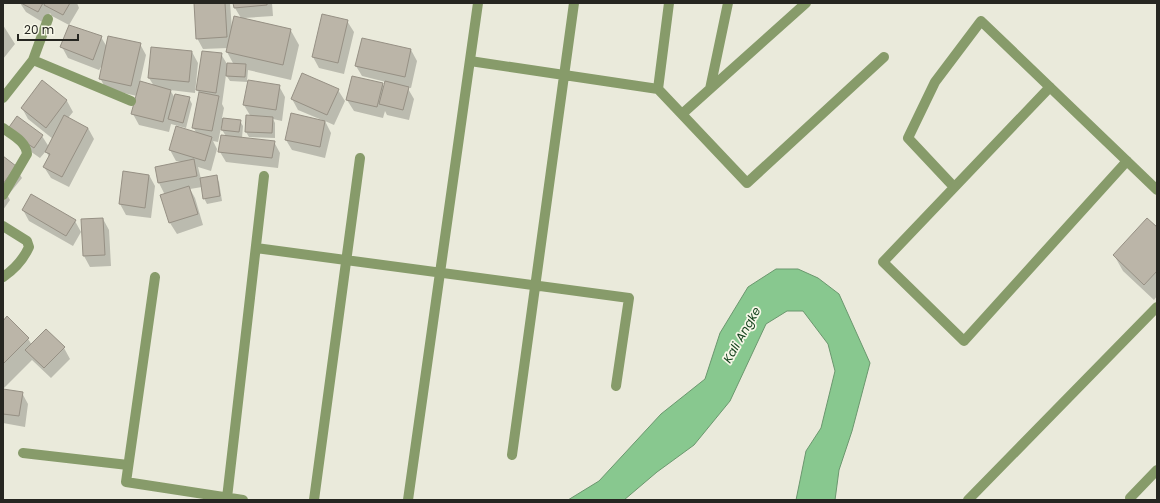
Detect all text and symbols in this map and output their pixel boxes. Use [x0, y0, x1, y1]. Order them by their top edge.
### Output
scale bar [18, 16, 78, 42]
text: 20 m [24, 21, 54, 38]
water label: Kali Angke [719, 303, 765, 366]

